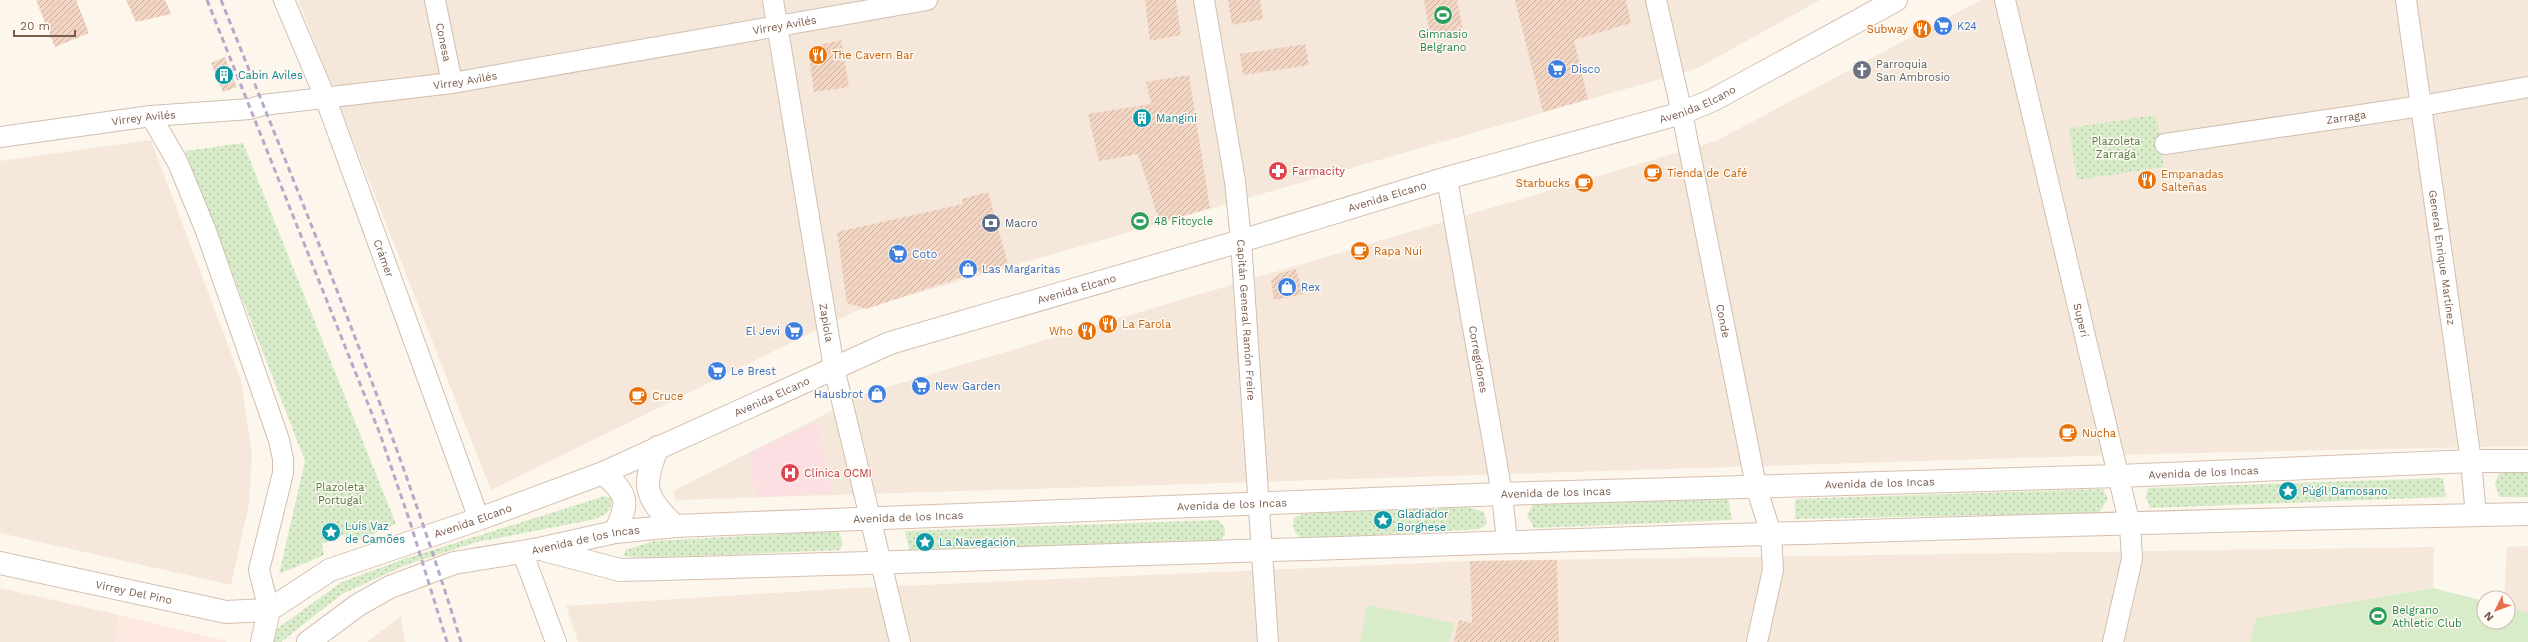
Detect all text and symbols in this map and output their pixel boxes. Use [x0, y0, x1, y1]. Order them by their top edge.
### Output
sports icon: Gimnasio Belgrano [1432, 4, 1454, 26]
scale bar [14, 12, 75, 38]
street label: Virrey Avilés [751, 13, 818, 37]
supermarket icon: K24 [1932, 15, 1954, 37]
restaurant icon: Subway [1911, 18, 1933, 40]
text: 20 m [20, 19, 50, 33]
place label: K24 [1957, 20, 1977, 33]
street label: Conesa [433, 22, 453, 63]
place label: Subway [1867, 23, 1908, 36]
place label: Gimnasio Belgrano [1418, 28, 1468, 54]
restaurant icon: The Cavern Bar [807, 44, 829, 66]
place label: The Cavern Bar [832, 49, 914, 62]
supermarket icon: Disco [1546, 58, 1568, 80]
place label: Parroquia San Ambrosio [1876, 58, 1950, 84]
church icon: Parroquia San Ambrosio [1851, 59, 1873, 81]
place label: Disco [1571, 63, 1600, 76]
building icon: Cabin Aviles [213, 64, 235, 86]
place label: Cabin Aviles [238, 69, 303, 82]
street label: Virrey Avilés [432, 69, 499, 92]
street label: Avenida Elcano [1658, 83, 1738, 126]
building icon: Mangini [1131, 107, 1153, 129]
street label: Virrey Avilés [111, 108, 177, 128]
street label: Zarraga [2325, 108, 2367, 127]
place label: Mangini [1156, 112, 1197, 125]
park label: Plazoleta Zarraga [2091, 135, 2141, 161]
pharmacy icon: Farmacity [1267, 160, 1289, 182]
cafe icon: Tienda de Café [1642, 162, 1664, 184]
place label: Farmacity [1292, 165, 1345, 178]
place label: Tienda de Café [1667, 167, 1747, 180]
place label: Empanadas Salteñas [2161, 168, 2224, 194]
restaurant icon: Empanadas Salteñas [2136, 169, 2158, 191]
cafe icon: Starbucks [1573, 172, 1595, 194]
place label: Starbucks [1516, 177, 1570, 190]
street label: Avenida Elcano [1346, 179, 1428, 215]
street label: General Enrique Martínez [2426, 189, 2458, 326]
sports icon: 48 Fitcycle [1129, 210, 1151, 232]
bank icon: Macro [980, 212, 1002, 234]
place label: 48 Fitcycle [1154, 215, 1213, 228]
place label: Macro [1005, 217, 1038, 230]
street label: Crámer [371, 238, 396, 280]
street label: Capitán General Ramón Freire [1234, 239, 1258, 401]
cafe icon: Rapa Nui [1349, 240, 1371, 262]
supermarket icon: Coto [887, 243, 909, 265]
place label: Rapa Nui [1374, 245, 1422, 258]
place label: Coto [912, 248, 937, 261]
shop icon: Las Margaritas [957, 258, 979, 280]
place label: Las Margaritas [982, 263, 1060, 276]
street label: Avenida Elcano [1036, 272, 1118, 307]
shop icon: Rex [1276, 276, 1298, 298]
place label: Rex [1301, 281, 1320, 294]
street label: Zapiola [816, 302, 836, 343]
street label: Superí [2070, 302, 2091, 339]
street label: Conde [1713, 303, 1732, 339]
restaurant icon: La Farola [1097, 313, 1119, 335]
place label: La Farola [1122, 318, 1171, 331]
supermarket icon: El Jevi [783, 320, 805, 342]
restaurant icon: Who [1076, 320, 1098, 342]
place label: El Jevi [746, 325, 780, 338]
place label: Who [1049, 325, 1073, 338]
street label: Corregidores [1466, 325, 1490, 394]
supermarket icon: Le Brest [706, 360, 728, 382]
place label: Le Brest [731, 365, 776, 378]
street label: Avenida Elcano [732, 374, 812, 420]
supermarket icon: New Garden [910, 375, 932, 397]
place label: New Garden [935, 380, 1000, 393]
shop icon: Hausbrot [866, 383, 888, 405]
cafe icon: Cruce [627, 385, 649, 407]
place label: Hausbrot [814, 388, 863, 401]
place label: Cruce [652, 390, 683, 403]
cafe icon: Nucha [2057, 422, 2079, 444]
place label: Nucha [2082, 427, 2116, 440]
hospital icon: Clínica OCMI [779, 462, 801, 484]
street label: Avenida de los Incas [2148, 464, 2259, 482]
place label: Clínica OCMI [804, 467, 872, 480]
street label: Avenida de los Incas [1824, 475, 1935, 492]
place icon: Púgil Damosano [2277, 480, 2299, 502]
park label: Plazoleta Portugal [315, 481, 365, 507]
street label: Avenida de los Incas [1500, 485, 1611, 501]
place label: Púgil Damosano [2302, 485, 2388, 498]
street label: Avenida de los Incas [1177, 496, 1288, 514]
street label: Avenida Elcano [432, 501, 514, 541]
place label: Gladiador Borghese [1397, 508, 1449, 534]
street label: Avenida de los Incas [853, 509, 964, 526]
place icon: Gladiador Borghese [1372, 509, 1394, 531]
place label: Luís Vaz de Camões [345, 520, 405, 546]
place icon: Luís Vaz de Camões [320, 521, 342, 543]
street label: Avenida de los Incas [531, 524, 641, 557]
place icon: La Navegación [914, 531, 936, 553]
place label: La Navegación [939, 536, 1016, 549]
street label: Virrey Del Pino [94, 578, 173, 607]
north arrow [2476, 590, 2516, 630]
place label: Belgrano Athletic Club [2392, 604, 2462, 630]
sports icon: Belgrano Athletic Club [2367, 605, 2389, 627]
text: N [2481, 609, 2496, 624]

